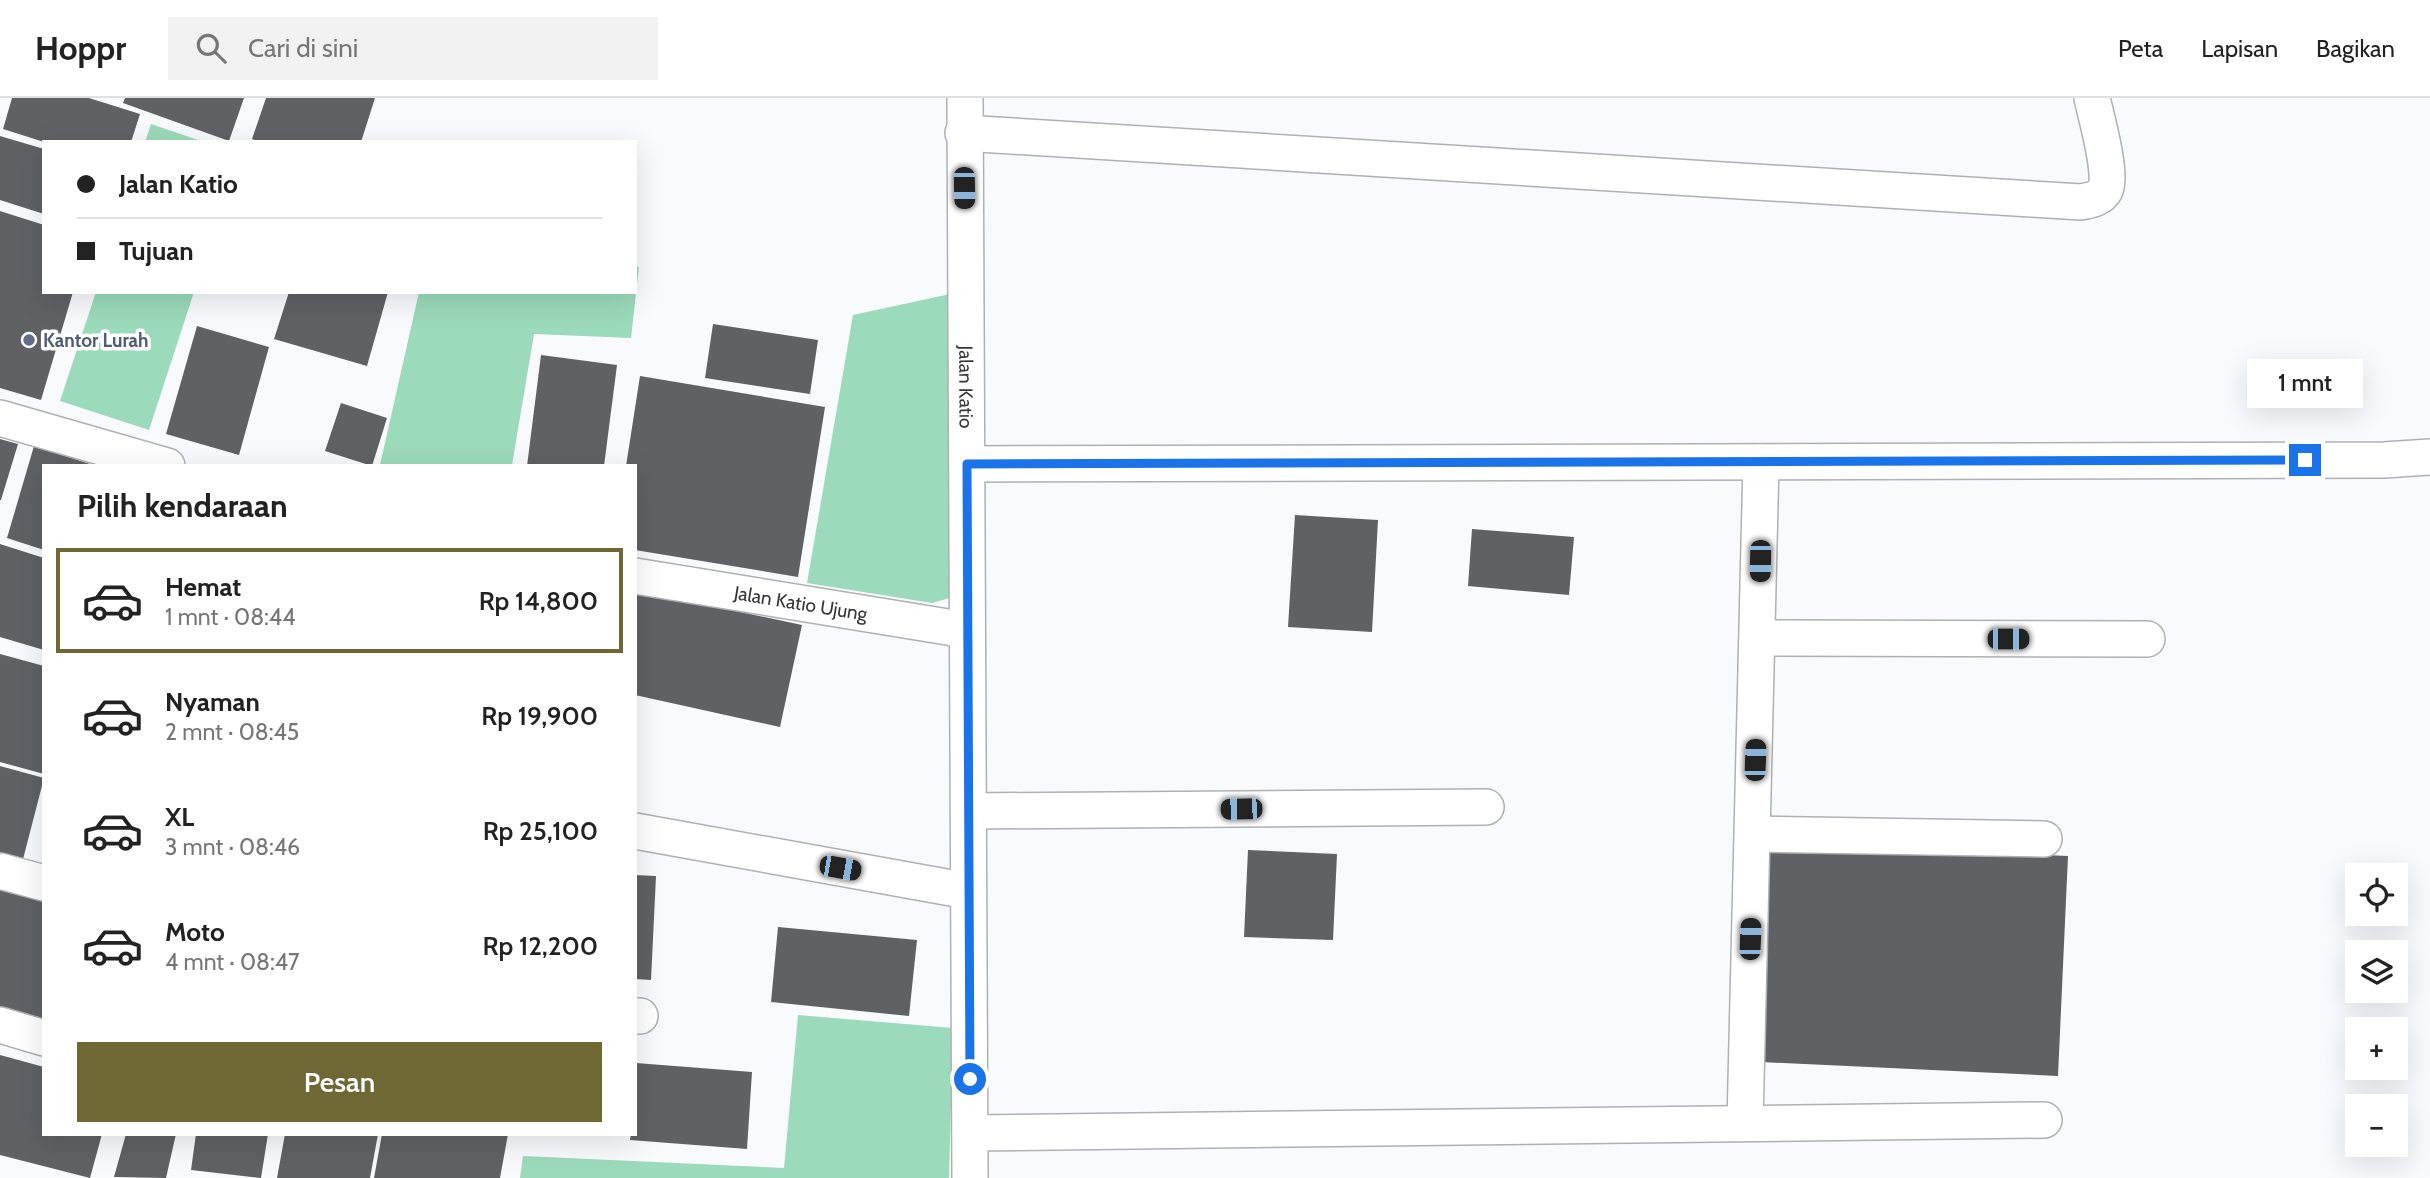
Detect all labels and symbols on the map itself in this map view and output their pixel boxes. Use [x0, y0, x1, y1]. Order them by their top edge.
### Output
car [954, 167, 975, 209]
place label: Kantor Lurah [43, 329, 149, 352]
marker: Kantor Lurah [21, 332, 37, 348]
street label: Jalan Katio [954, 345, 978, 428]
callout: 1 mnt [2247, 358, 2363, 408]
route end [2289, 444, 2321, 476]
car [1750, 540, 1771, 582]
street label: Jalan Katio Ujung [731, 581, 870, 626]
car [1988, 629, 2030, 650]
car [1744, 739, 1767, 781]
car [1220, 798, 1263, 820]
car [818, 854, 863, 882]
car [1739, 918, 1762, 960]
route start [954, 1063, 986, 1095]

